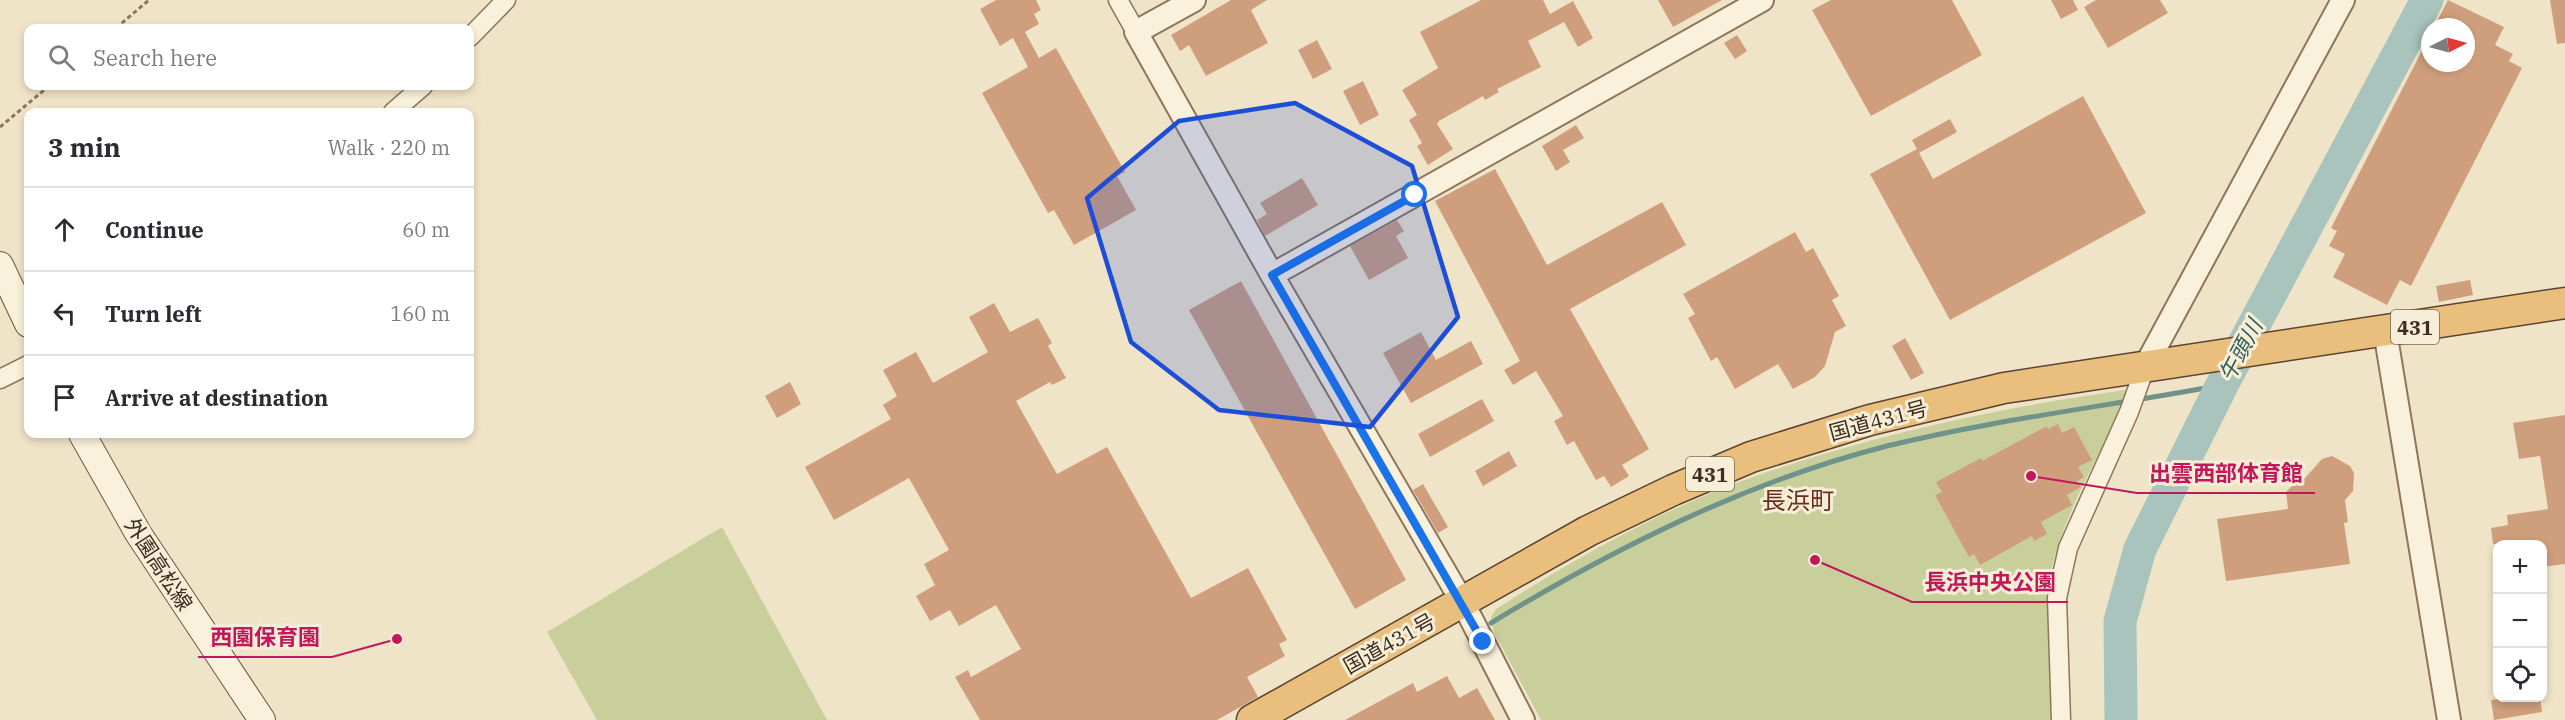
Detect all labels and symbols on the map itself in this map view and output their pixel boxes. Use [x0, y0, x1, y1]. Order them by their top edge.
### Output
north arrow [2421, 18, 2475, 72]
route start [1401, 181, 1427, 207]
road number: 431 [2391, 310, 2439, 344]
water label: 午頭川 [2212, 312, 2269, 386]
street label: 国道431号 [1826, 393, 1930, 447]
callout: 出雲西部体育館 [2137, 453, 2315, 493]
road number: 431 [1686, 457, 1734, 491]
text: 出雲西部体育館 [2149, 458, 2303, 487]
district label: 長浜町 [1762, 484, 1834, 516]
street label: 外園高松線 [119, 512, 199, 616]
callout: 長浜中央公園 [1912, 562, 2068, 602]
text: 長浜中央公園 [1924, 567, 2056, 596]
street label: 国道431号 [1338, 606, 1440, 680]
callout: 西園保育園 [198, 617, 332, 657]
text: 西園保育園 [210, 622, 320, 651]
route end [1469, 628, 1495, 654]

